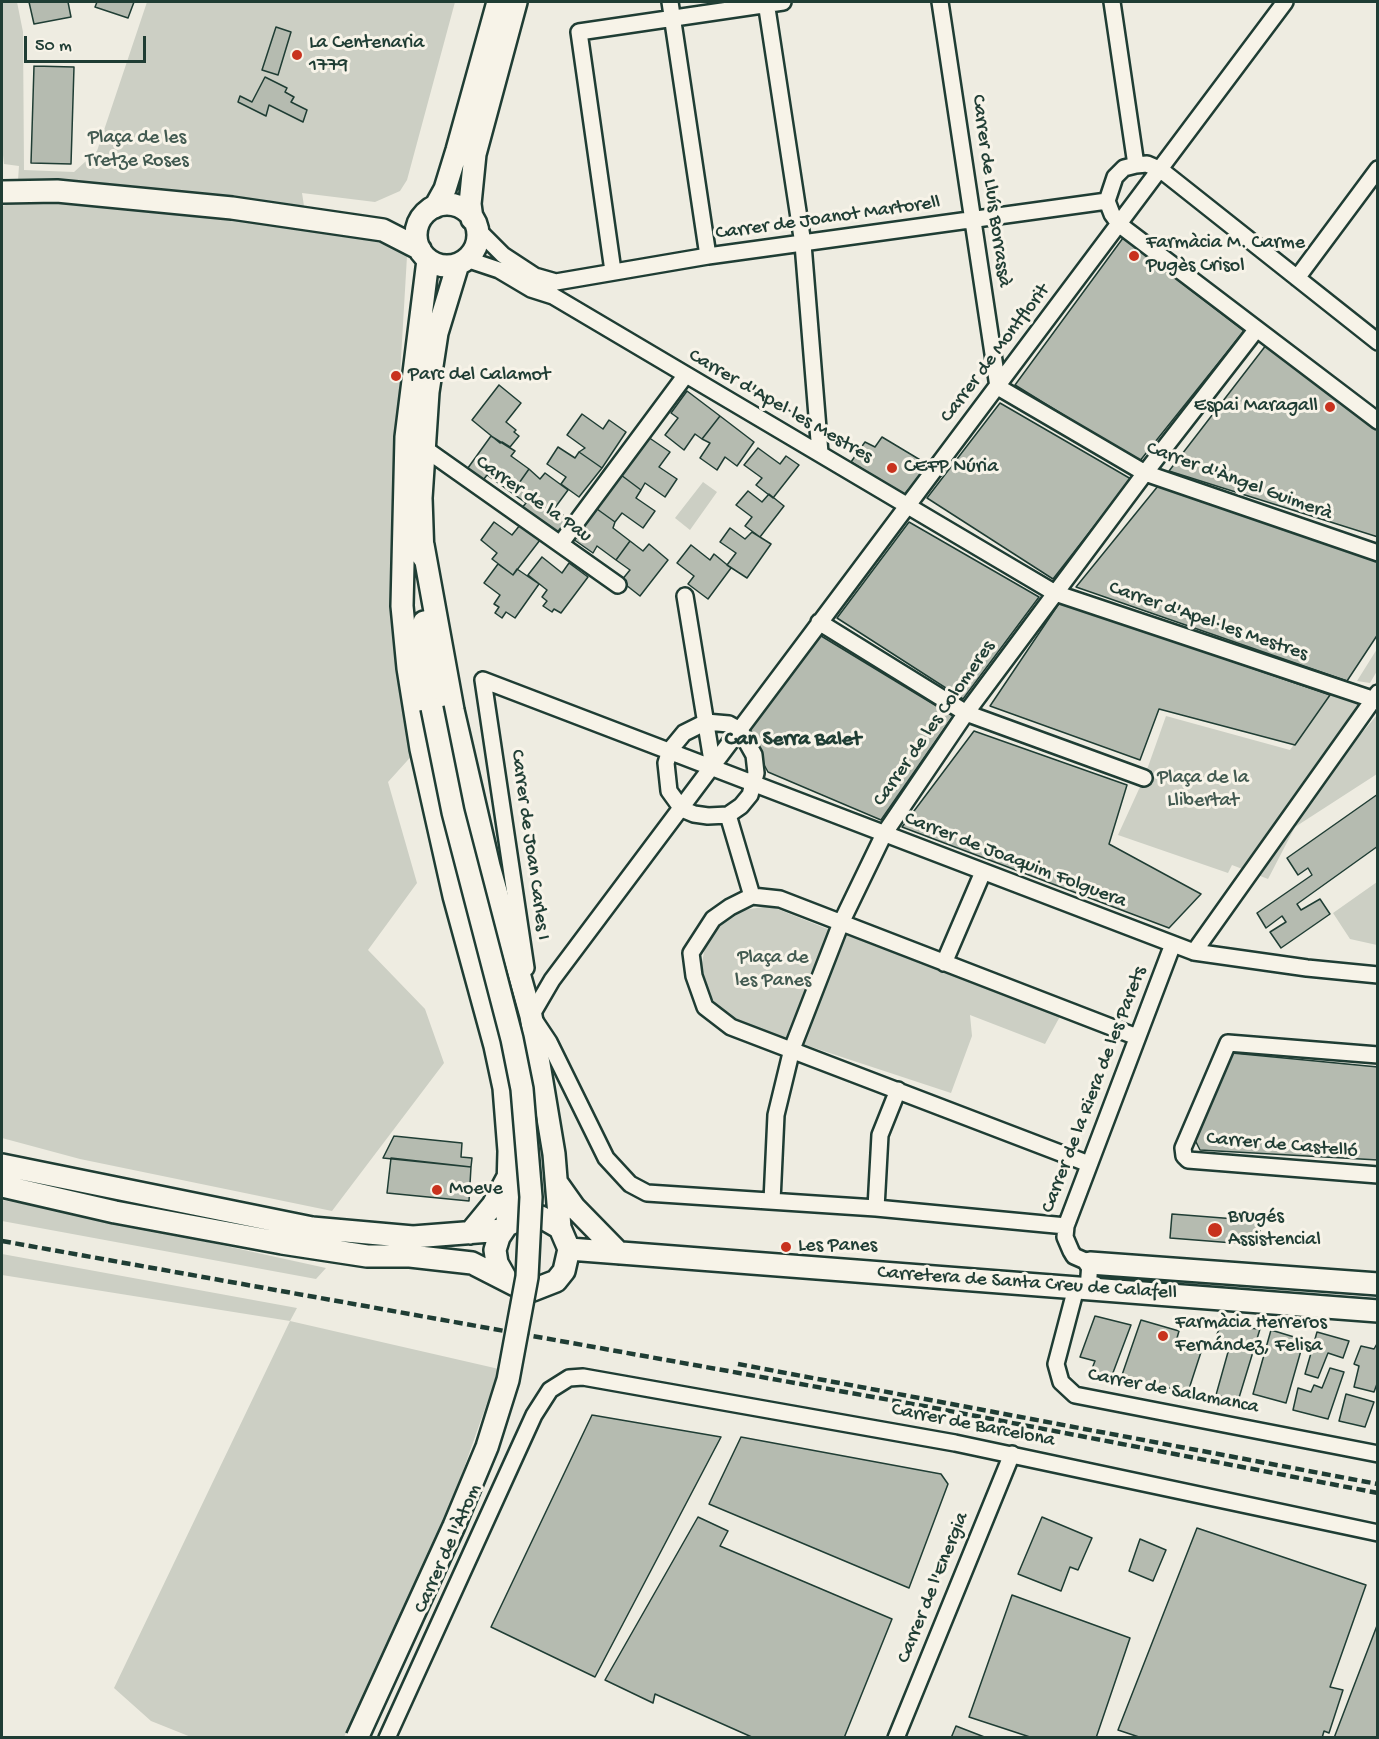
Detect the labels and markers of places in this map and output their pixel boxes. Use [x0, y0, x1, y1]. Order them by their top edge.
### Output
place label: La Centenaria 1779 [309, 32, 424, 79]
marker: La Centenaria 1779 [290, 48, 304, 62]
place label: Farmàcia M. Carme Pugès Crisol [1146, 232, 1305, 279]
marker: Farmàcia M. Carme Pugès Crisol [1127, 249, 1141, 263]
place label: Parc del Calamot [408, 364, 550, 388]
marker: Parc del Calamot [389, 369, 403, 383]
place label: Espai Maragall [1194, 395, 1318, 419]
marker: Espai Maragall [1323, 400, 1337, 414]
place label: CEFP Núria [904, 456, 998, 480]
marker: CEFP Núria [885, 461, 899, 475]
place label: Moeve [449, 1178, 503, 1202]
marker: Moeve [430, 1183, 444, 1197]
place label: Brugés Assistencial [1228, 1206, 1321, 1253]
marker: Brugés Assistencial [1206, 1221, 1224, 1239]
place label: Les Panes [798, 1235, 877, 1259]
marker: Les Panes [779, 1240, 793, 1254]
place label: Farmàcia Herreros Fernández, Felisa [1175, 1312, 1327, 1359]
marker: Farmàcia Herreros Fernández, Felisa [1156, 1329, 1170, 1343]

